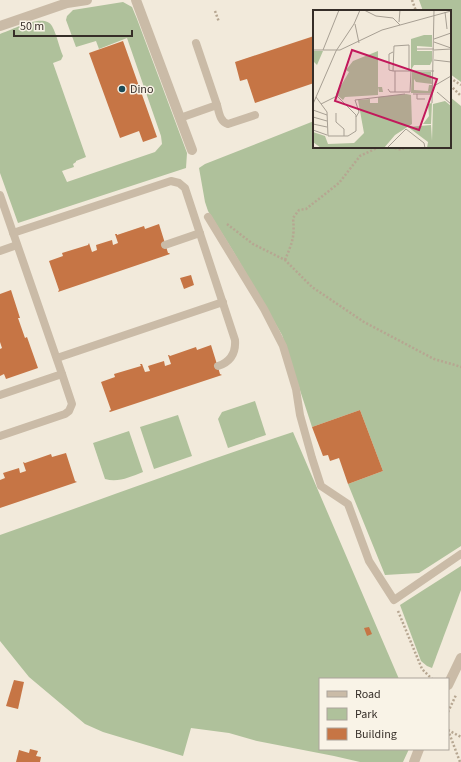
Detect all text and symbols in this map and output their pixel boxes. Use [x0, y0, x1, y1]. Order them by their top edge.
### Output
inset map [313, 10, 451, 148]
scale bar [14, 12, 132, 38]
text: 50 m [20, 18, 44, 35]
place label: Dino [130, 81, 153, 98]
marker: Dino [117, 84, 127, 94]
legend [319, 678, 449, 750]
text: Road [355, 686, 381, 703]
text: Park [355, 706, 377, 723]
text: Building [355, 726, 397, 743]

